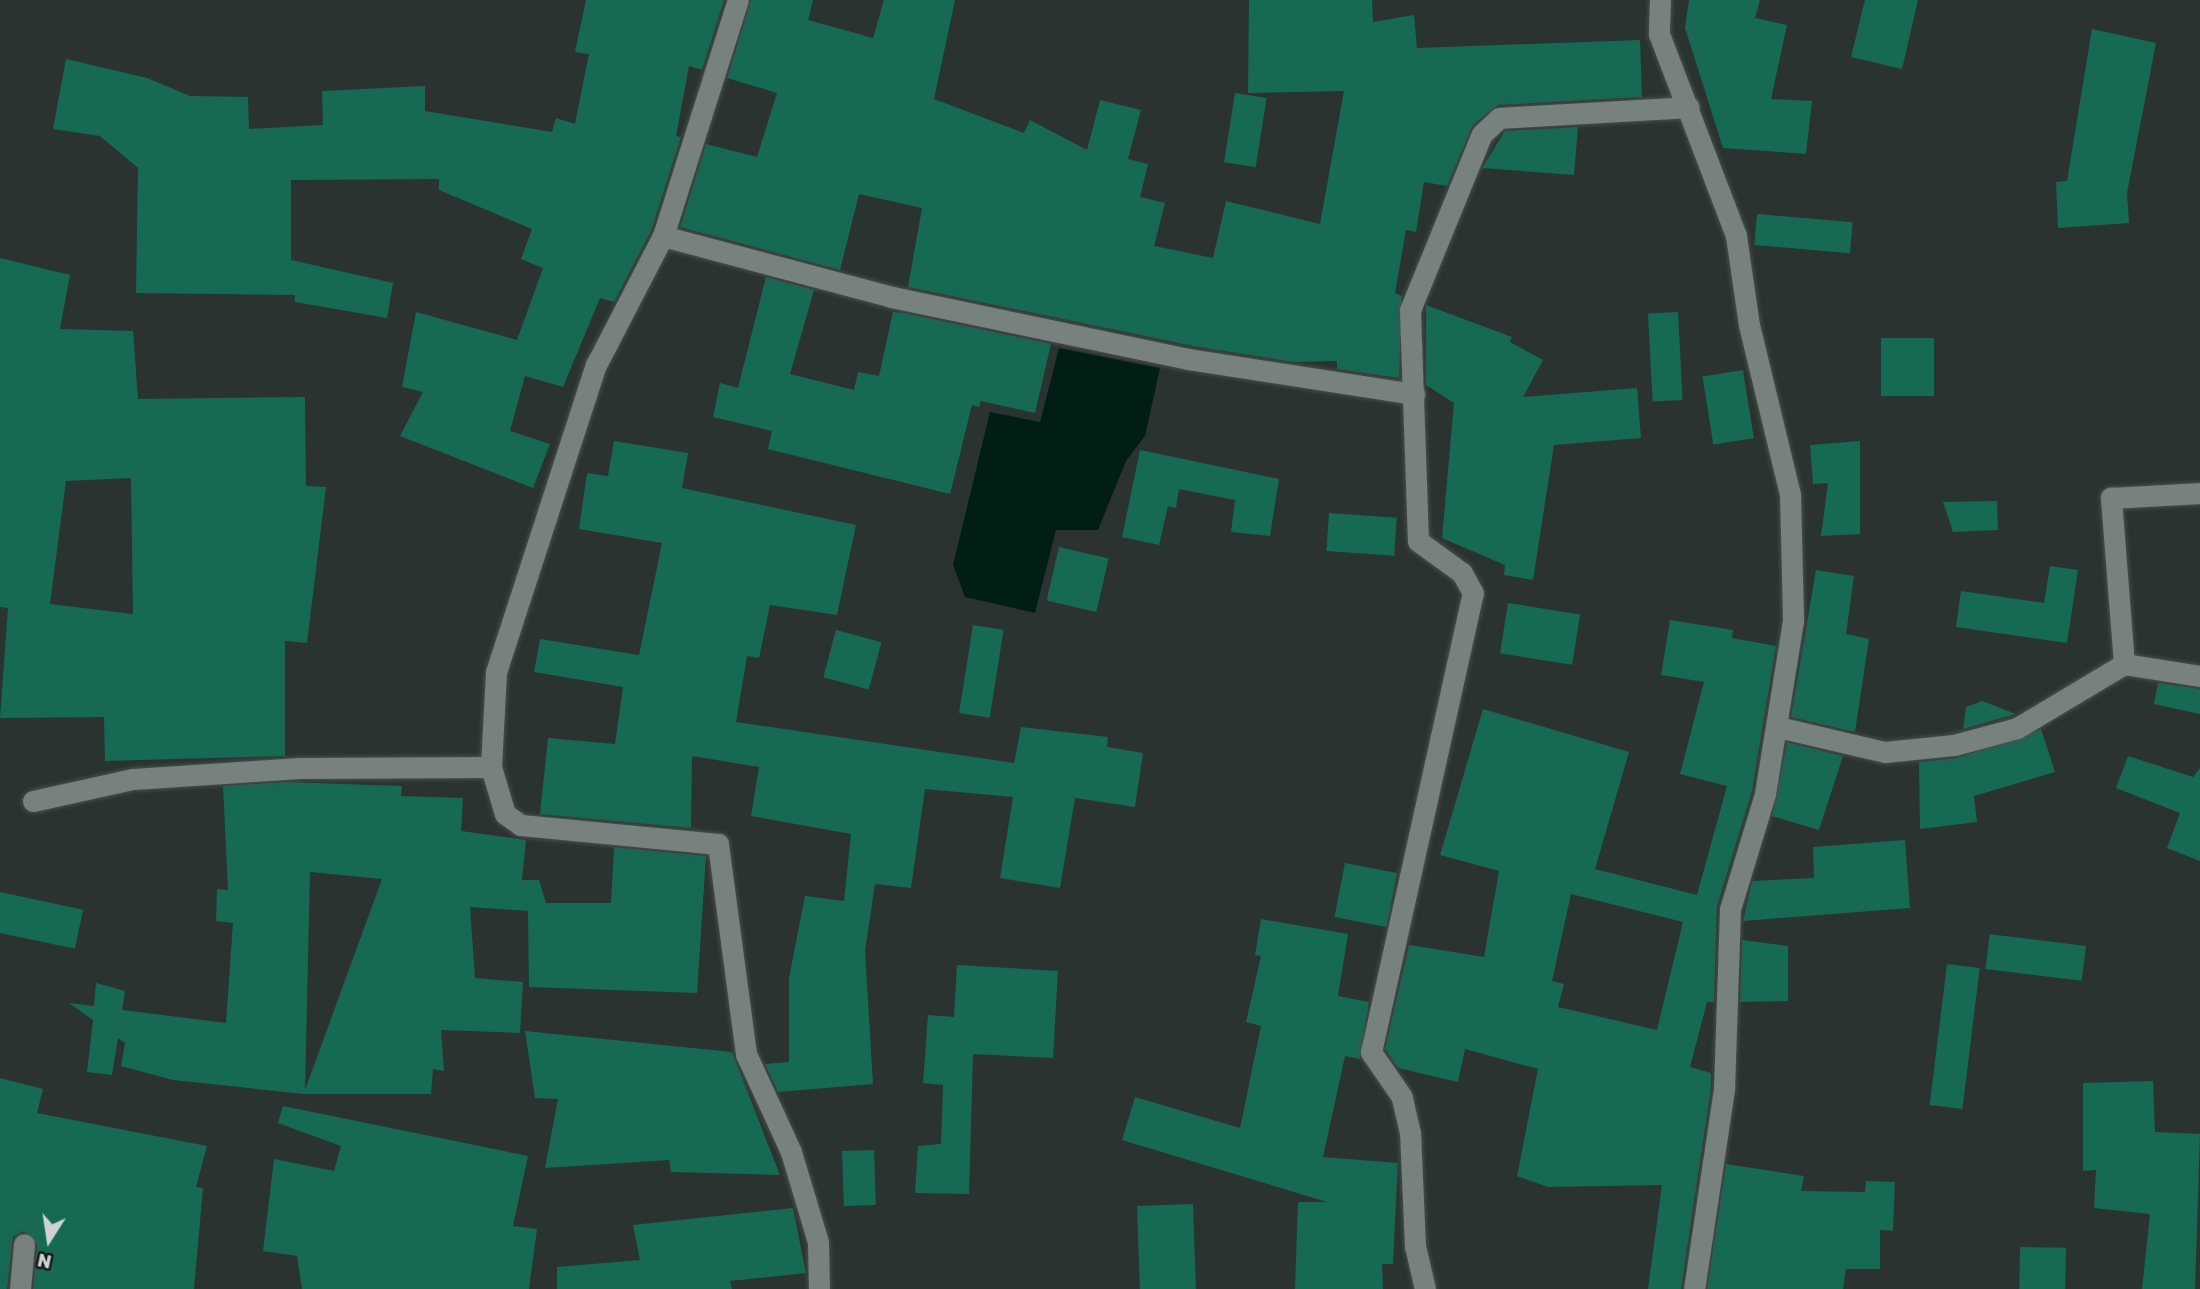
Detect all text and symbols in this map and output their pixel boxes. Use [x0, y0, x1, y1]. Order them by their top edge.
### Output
north arrow [14, 1205, 84, 1275]
text: N [35, 1248, 54, 1274]

